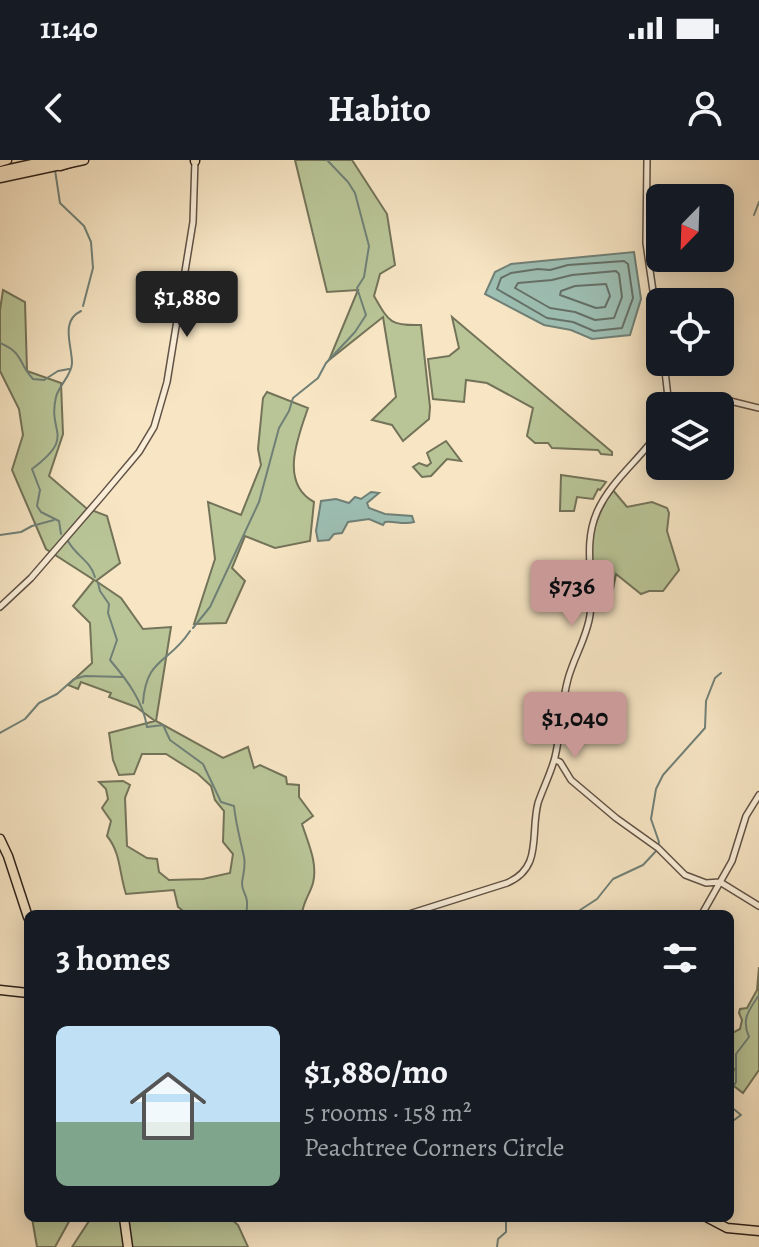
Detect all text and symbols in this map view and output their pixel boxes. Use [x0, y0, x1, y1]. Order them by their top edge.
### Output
text: 11:40 [40, 8, 98, 48]
text: Habito [328, 84, 431, 133]
icon: back [32, 86, 76, 130]
icon: person [683, 86, 727, 130]
north arrow [646, 184, 734, 272]
map controls [646, 184, 734, 480]
pin: $1,880 [122, 271, 252, 339]
text: $1,880 [154, 279, 220, 314]
button: locate [646, 288, 734, 376]
button: layers [646, 392, 734, 480]
pin: $736 [525, 560, 619, 628]
text: $736 [549, 568, 595, 603]
pin: $1,040 [510, 692, 640, 760]
text: $1,040 [542, 700, 608, 735]
text: 3 homes [56, 935, 171, 982]
icon: filters [658, 936, 702, 980]
text: $1,880/mo [304, 1048, 448, 1095]
icon: home [120, 1058, 216, 1154]
text: 5 rooms · 158 m² [304, 1095, 471, 1130]
text: Peachtree Corners Circle [304, 1130, 564, 1165]

